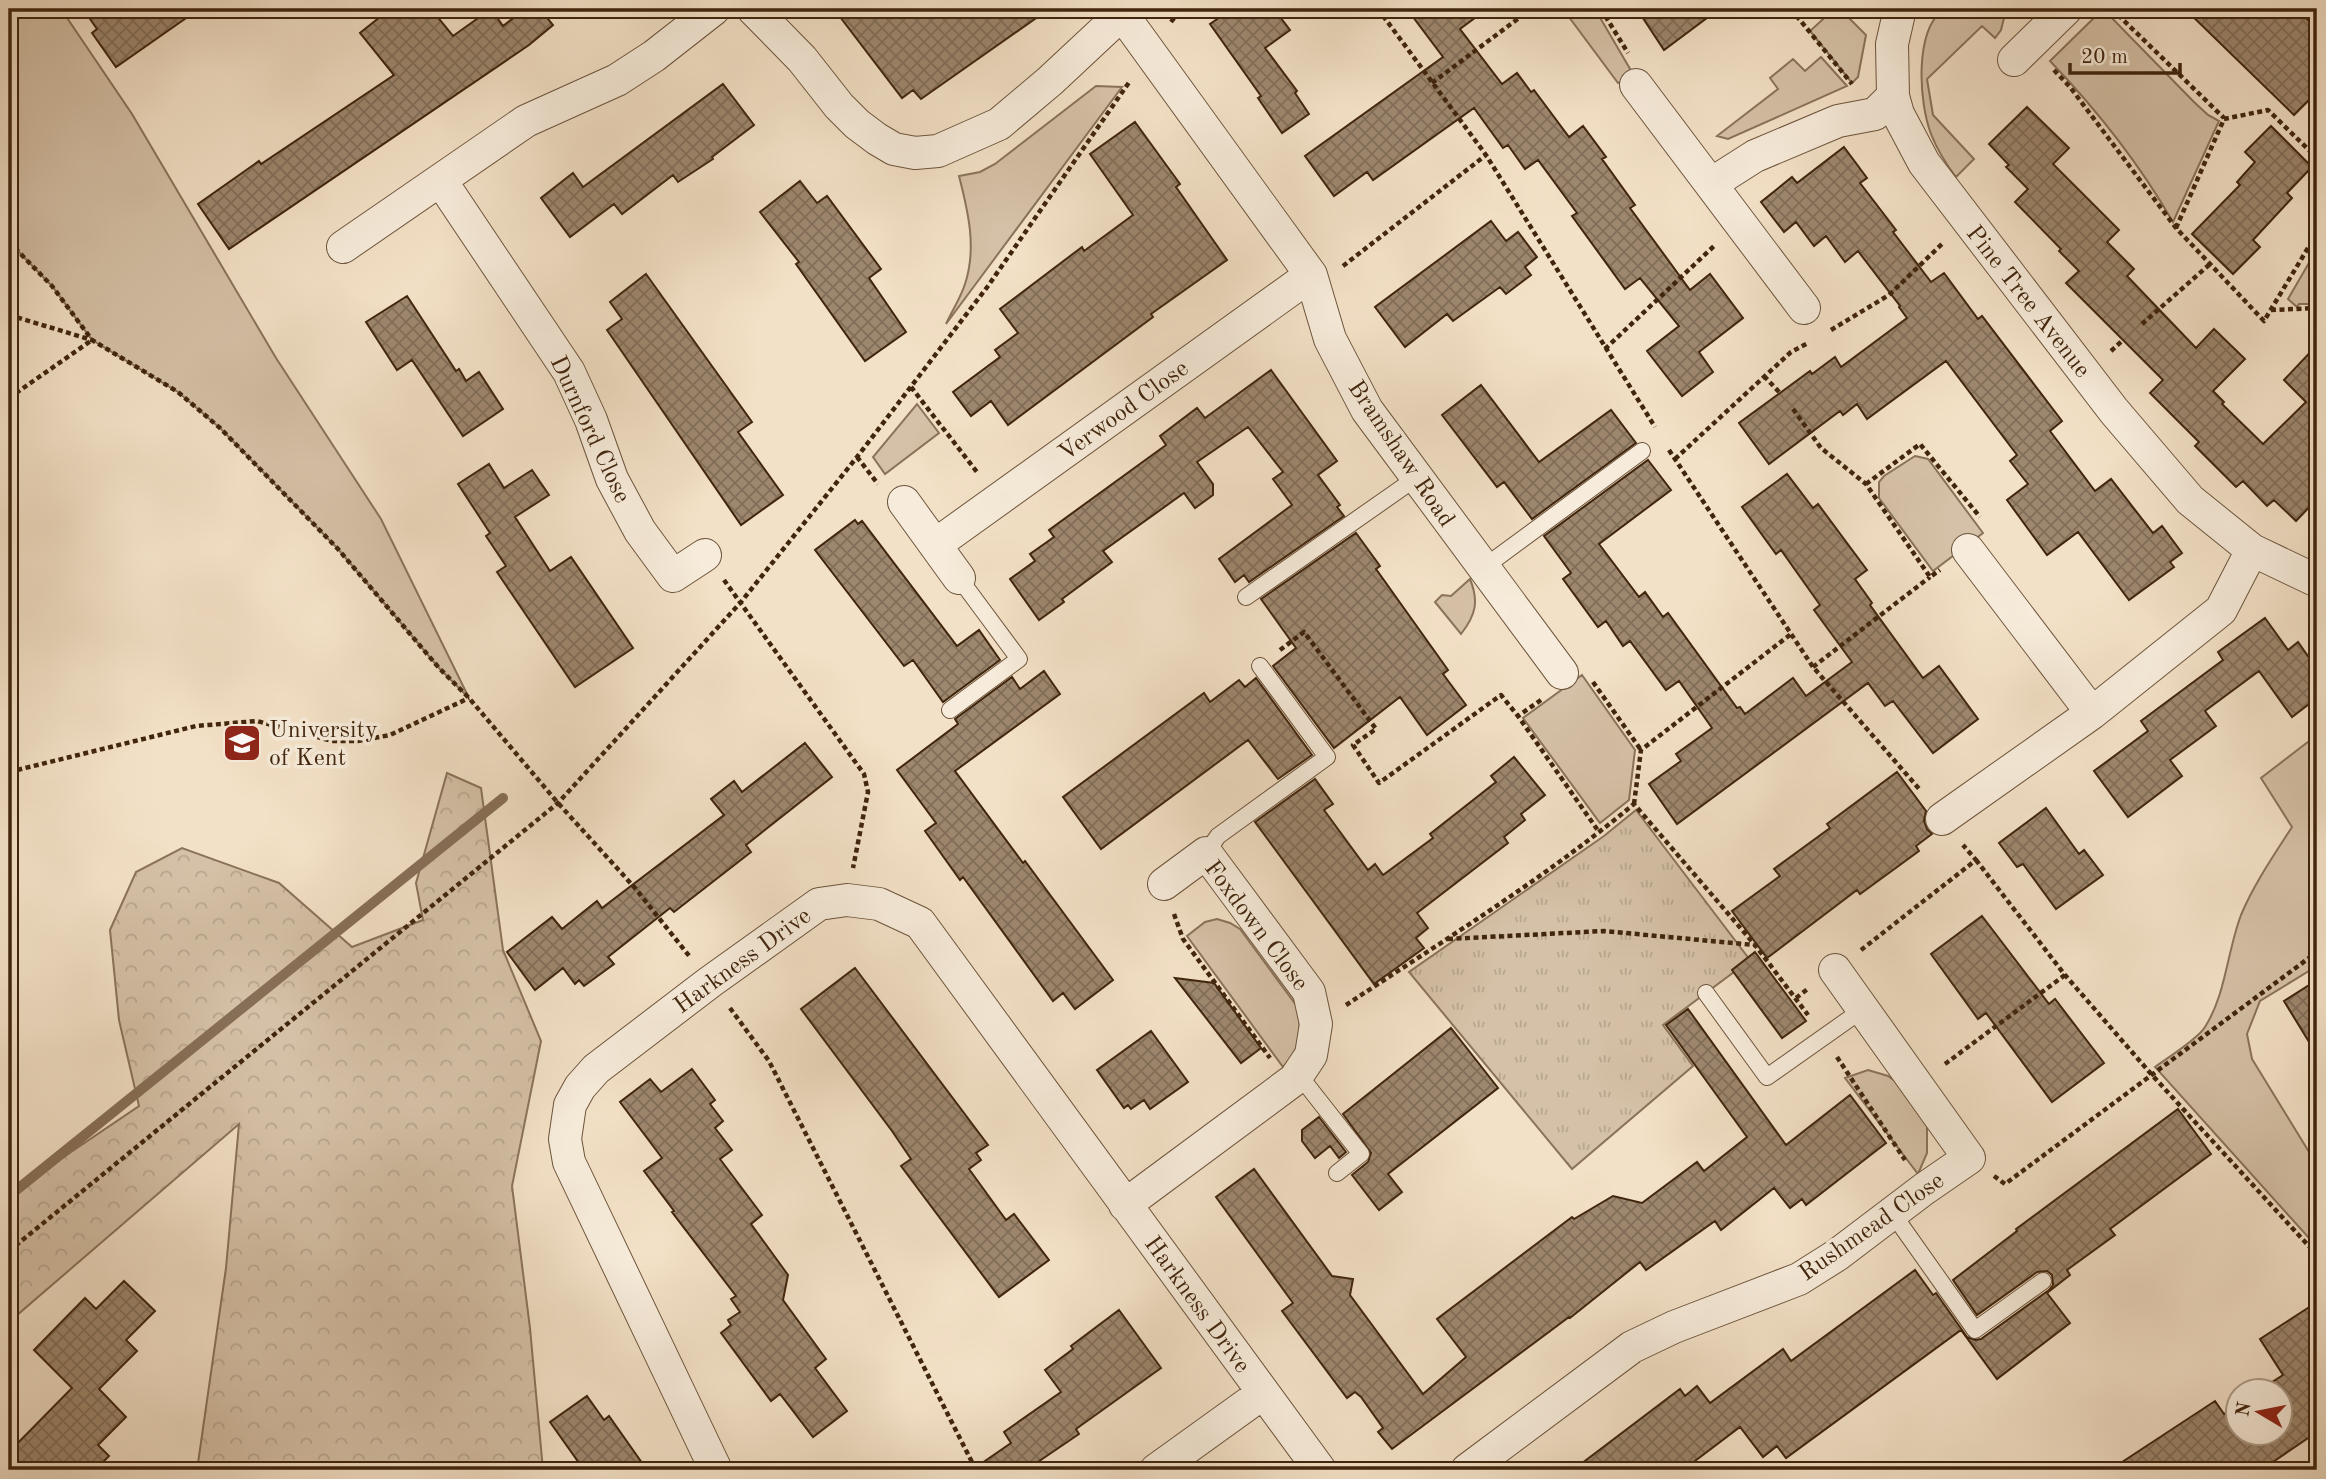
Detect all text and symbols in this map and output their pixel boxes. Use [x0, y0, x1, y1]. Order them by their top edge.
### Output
scale bar [2070, 32, 2181, 76]
text: 20 m [2081, 47, 2128, 68]
street label: Pine Tree Avenue [1961, 222, 2094, 383]
street label: Durnford Close [545, 353, 634, 507]
street label: Verwood Close [1055, 357, 1193, 466]
street label: Bramshaw Road [1343, 377, 1458, 532]
place label: University of Kent [269, 719, 378, 771]
school or university icon: University of Kent [221, 722, 263, 764]
street label: Foxdown Close [1199, 857, 1312, 996]
street label: Harkness Drive [670, 904, 816, 1019]
street label: Rushmead Close [1795, 1169, 1949, 1286]
street label: Harkness Drive [1139, 1232, 1254, 1378]
north arrow [2224, 1378, 2294, 1448]
text: N [2234, 1400, 2255, 1418]

